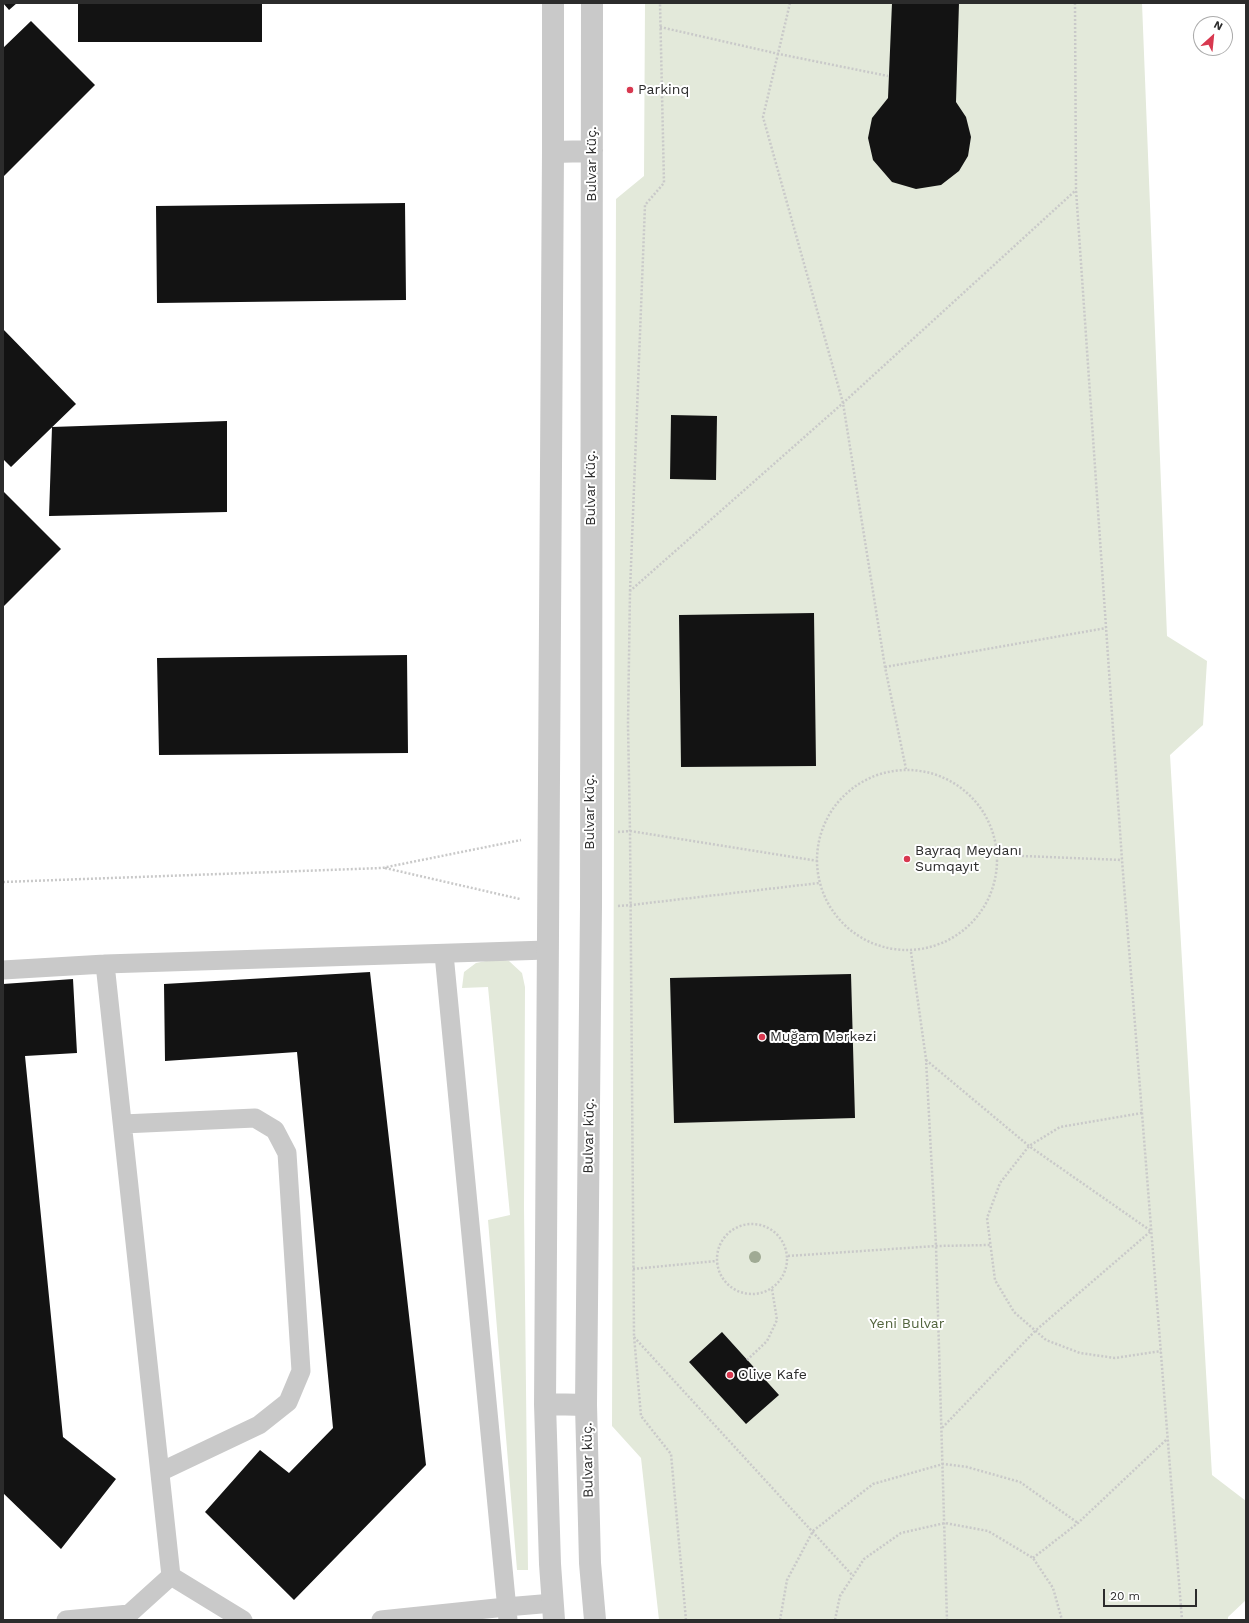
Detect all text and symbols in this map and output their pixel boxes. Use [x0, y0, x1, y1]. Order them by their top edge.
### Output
north arrow [1193, 16, 1233, 56]
text: N [1212, 18, 1225, 33]
place label: Parkinq [638, 82, 689, 98]
marker: Parkinq [625, 85, 635, 95]
street label: Bulvar küç. [584, 126, 600, 202]
street label: Bulvar küç. [583, 450, 599, 526]
street label: Bulvar küç. [582, 774, 598, 850]
place label: Bayraq Meydanı Sumqayıt [915, 843, 1022, 876]
marker: Bayraq Meydanı Sumqayıt [902, 854, 912, 864]
place label: Muğam Mərkəzi [770, 1029, 876, 1045]
marker: Muğam Mərkəzi [757, 1032, 767, 1042]
street label: Bulvar küç. [580, 1098, 598, 1174]
park label: Yeni Bulvar [870, 1316, 944, 1332]
place label: Olive Kafe [738, 1367, 807, 1383]
marker: Olive Kafe [725, 1370, 735, 1380]
street label: Bulvar küç. [579, 1422, 597, 1498]
scale bar [1105, 1581, 1199, 1607]
text: 20 m [1110, 1589, 1140, 1603]

